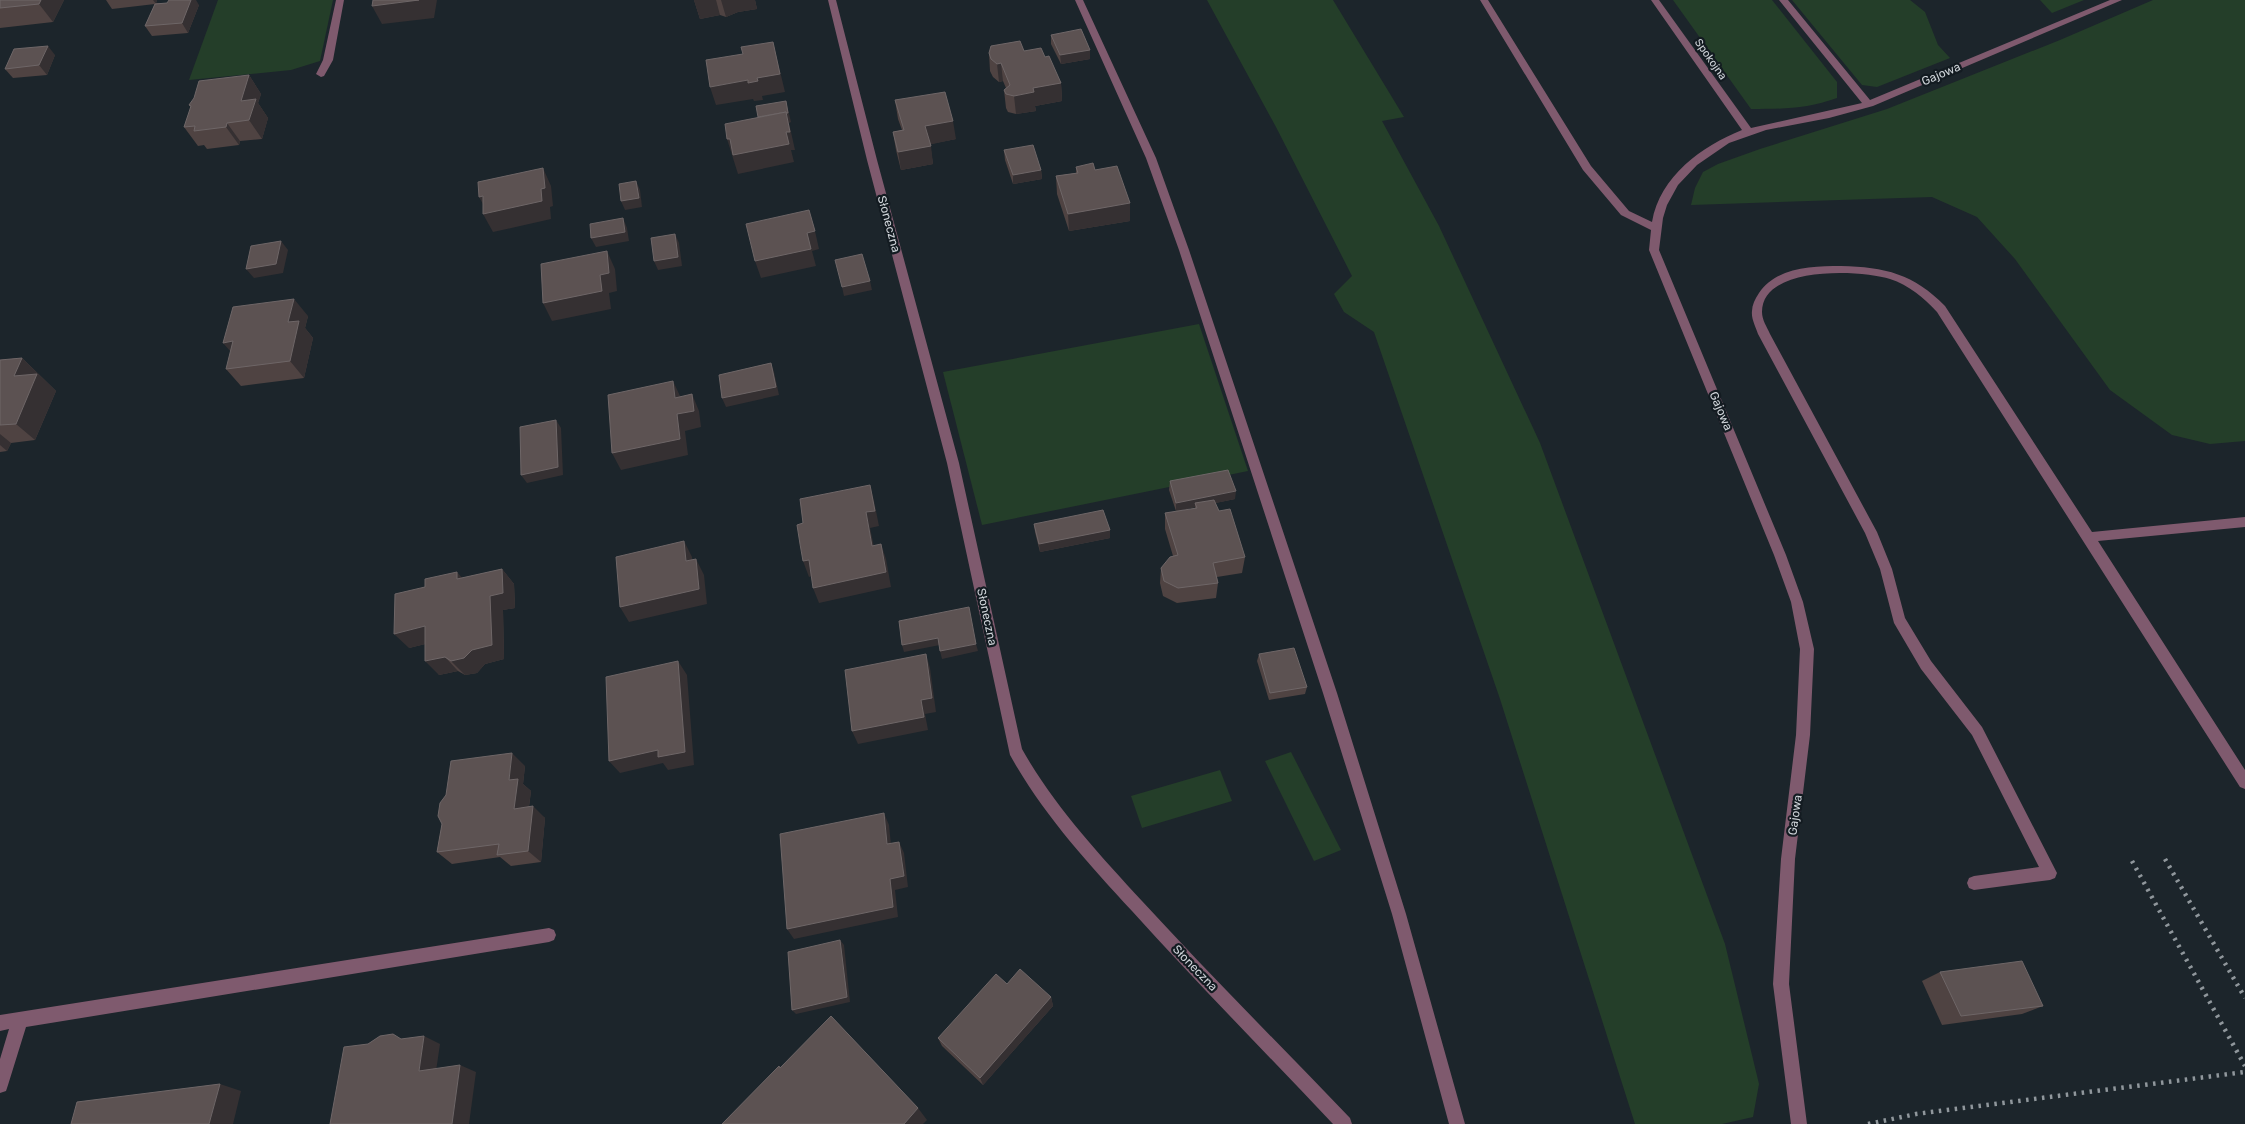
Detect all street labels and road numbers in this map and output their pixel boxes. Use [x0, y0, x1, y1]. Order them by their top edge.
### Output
street label: Spokojna [1692, 36, 1729, 82]
street label: Gajowa [1920, 60, 1962, 88]
street label: Słoneczna [875, 194, 903, 254]
street label: Gajowa [1707, 390, 1735, 432]
street label: Słoneczna [974, 587, 1000, 647]
street label: Gajowa [1785, 794, 1805, 836]
street label: Słoneczna [1170, 942, 1220, 994]

